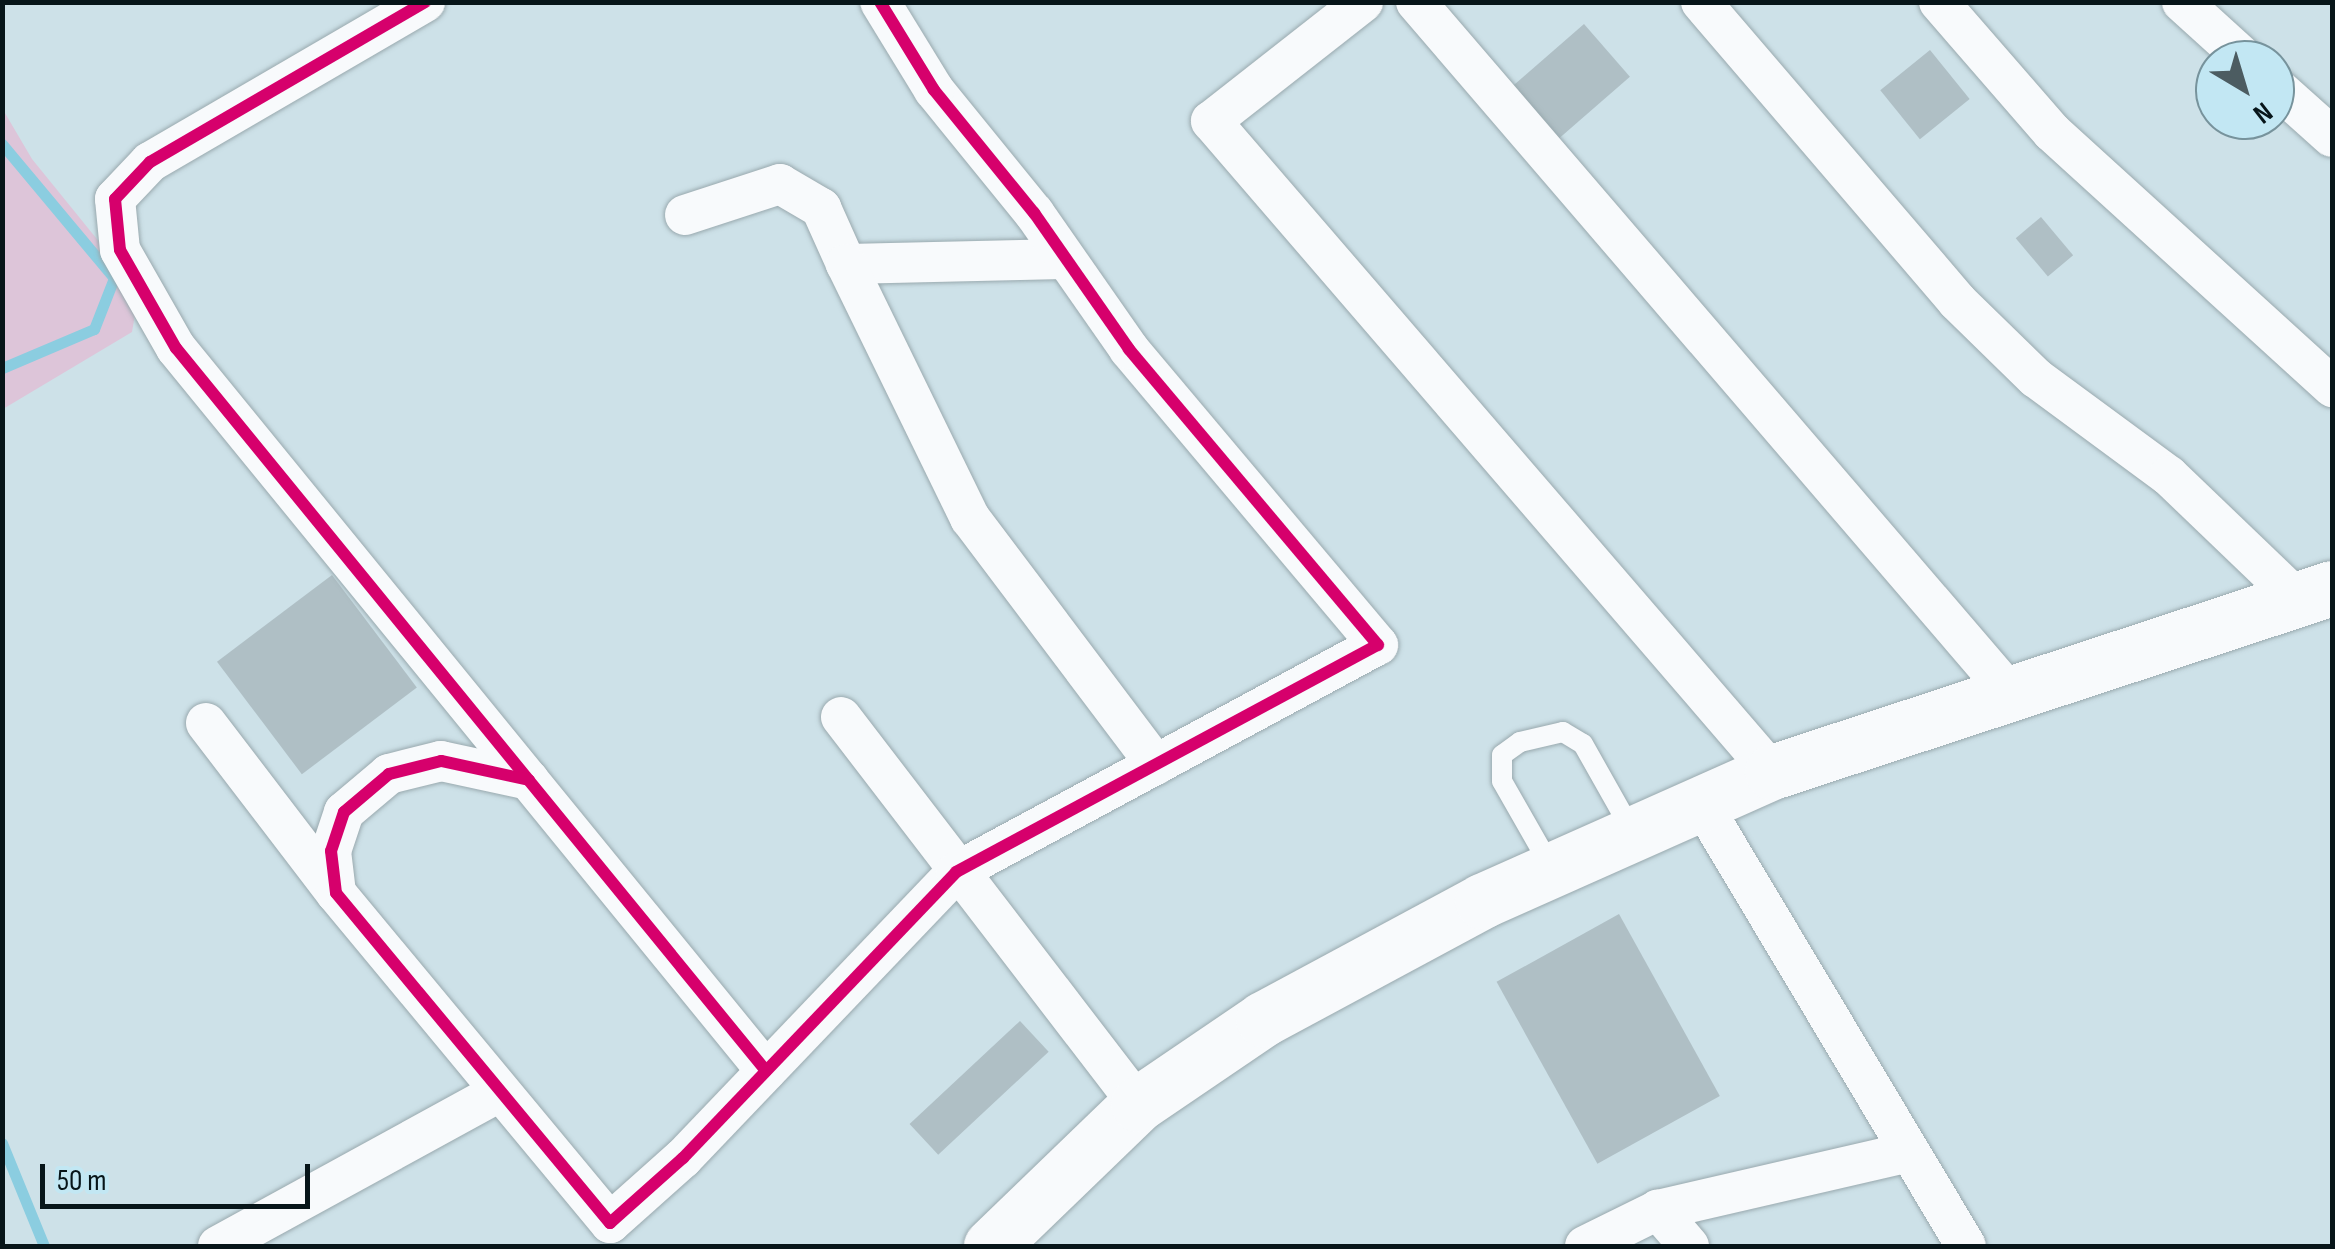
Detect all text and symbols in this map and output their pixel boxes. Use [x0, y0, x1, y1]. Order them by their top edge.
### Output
north arrow [2195, 40, 2295, 140]
text: N [2247, 95, 2279, 130]
scale bar [45, 1144, 315, 1206]
text: 50 m [57, 1163, 106, 1199]

